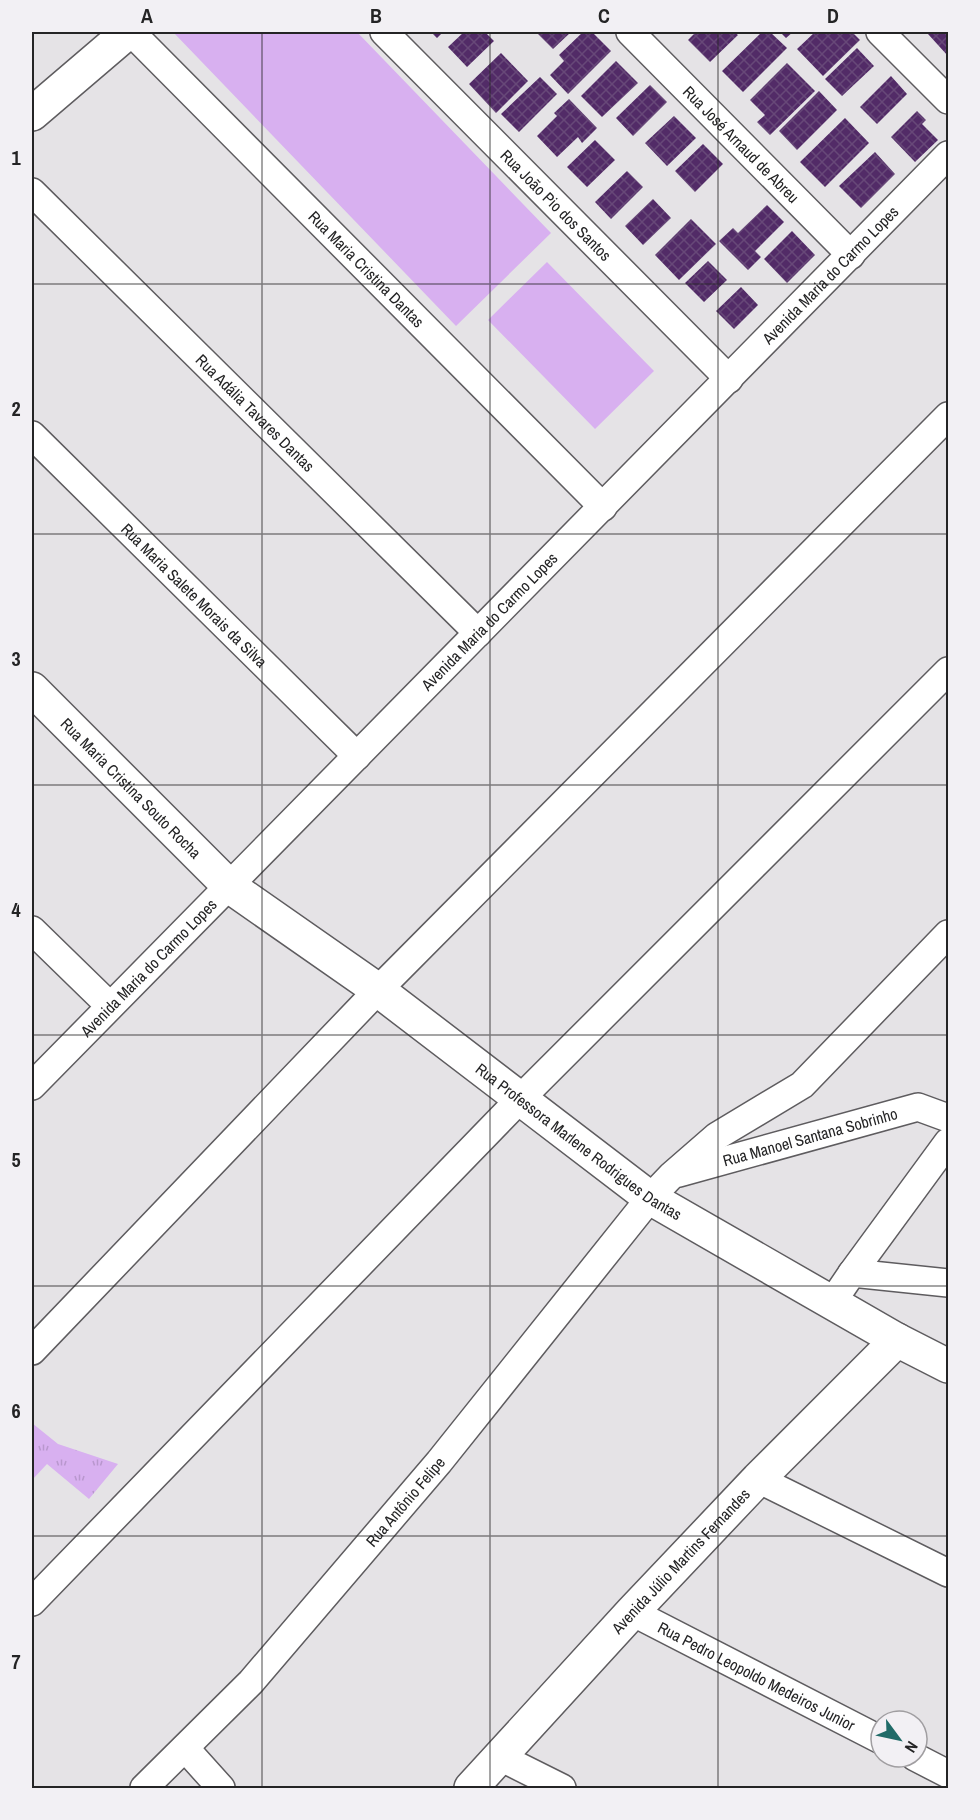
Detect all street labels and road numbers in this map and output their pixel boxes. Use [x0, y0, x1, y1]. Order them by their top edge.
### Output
street label: Rua José Arnaud de Abreu [678, 81, 804, 208]
street label: Rua João Pio dos Santos [496, 144, 616, 266]
street label: Avenida Maria do Carmo Lopes [756, 201, 903, 349]
street label: Rua Maria Cristina Dantas [304, 206, 429, 332]
street label: Rua Adália Tavares Dantas [191, 349, 320, 477]
street label: Rua Maria Salete Morais da Silva [116, 518, 273, 673]
street label: Avenida Maria do Carmo Lopes [416, 547, 562, 696]
street label: Rua Maria Cristina Souto Rocha [56, 713, 207, 864]
street label: Avenida Maria do Carmo Lopes [75, 894, 221, 1042]
street label: Rua Professora Marlene Rodrigues Dantas [471, 1058, 686, 1225]
street label: Rua Manoel Santana Sobrinho [720, 1102, 900, 1171]
street label: Rua Antônio Felipe [361, 1452, 450, 1551]
street label: Avenida Júlio Martins Fernandes [606, 1483, 755, 1639]
street label: Rua Pedro Leopoldo Medeiros Junior [654, 1616, 859, 1736]

